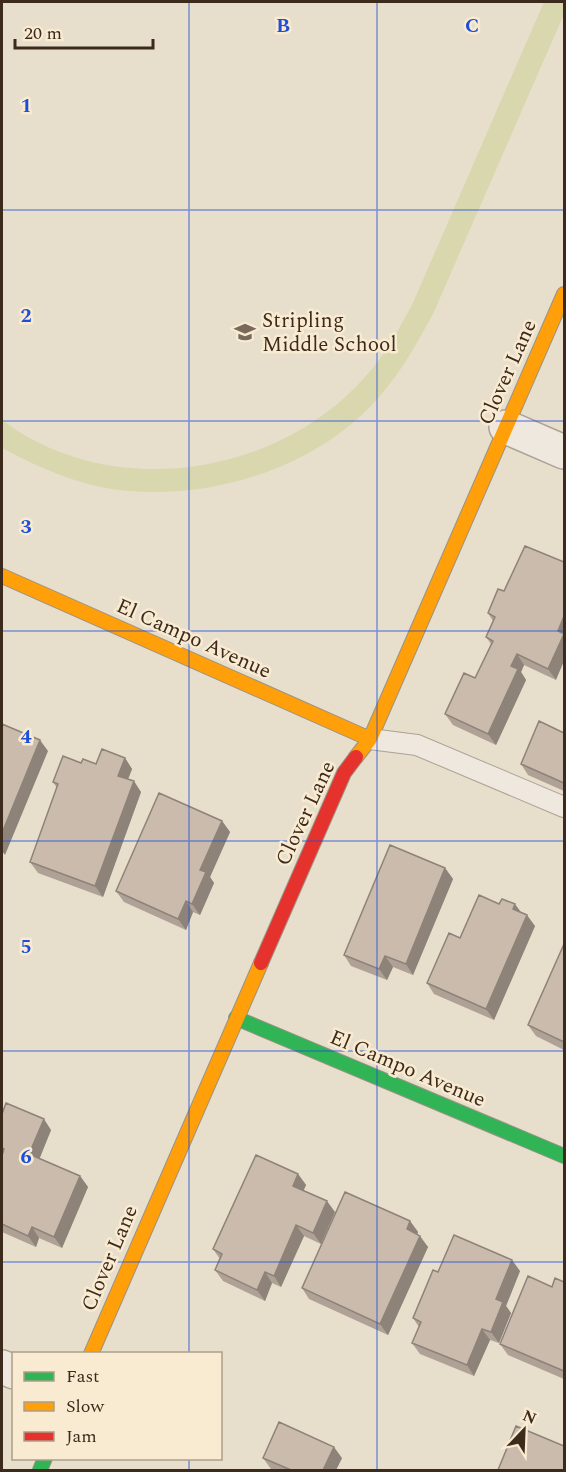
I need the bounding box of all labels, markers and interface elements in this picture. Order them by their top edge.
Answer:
text: B [276,11,290,41]
text: C [465,11,479,41]
scale bar [15,12,153,50]
text: 20 m [24,20,62,47]
text: 1 [20,91,32,121]
text: 2 [20,301,32,331]
place label: Stripling Middle School [262,305,397,361]
street label: Clover Lane [470,314,545,430]
school or university icon: Stripling Middle School [233,320,257,344]
text: 3 [20,512,32,542]
street label: El Campo Avenue [111,590,276,687]
text: 4 [20,722,32,752]
street label: Clover Lane [268,756,344,871]
text: 5 [20,932,32,962]
street label: El Campo Avenue [325,1022,491,1116]
text: 6 [20,1142,32,1172]
street label: Clover Lane [73,1200,147,1316]
legend [12,1352,222,1460]
text: Fast [66,1363,99,1390]
text: Slow [66,1393,105,1420]
north arrow [494,1400,554,1460]
text: N [519,1404,540,1431]
text: Jam [66,1423,97,1450]

